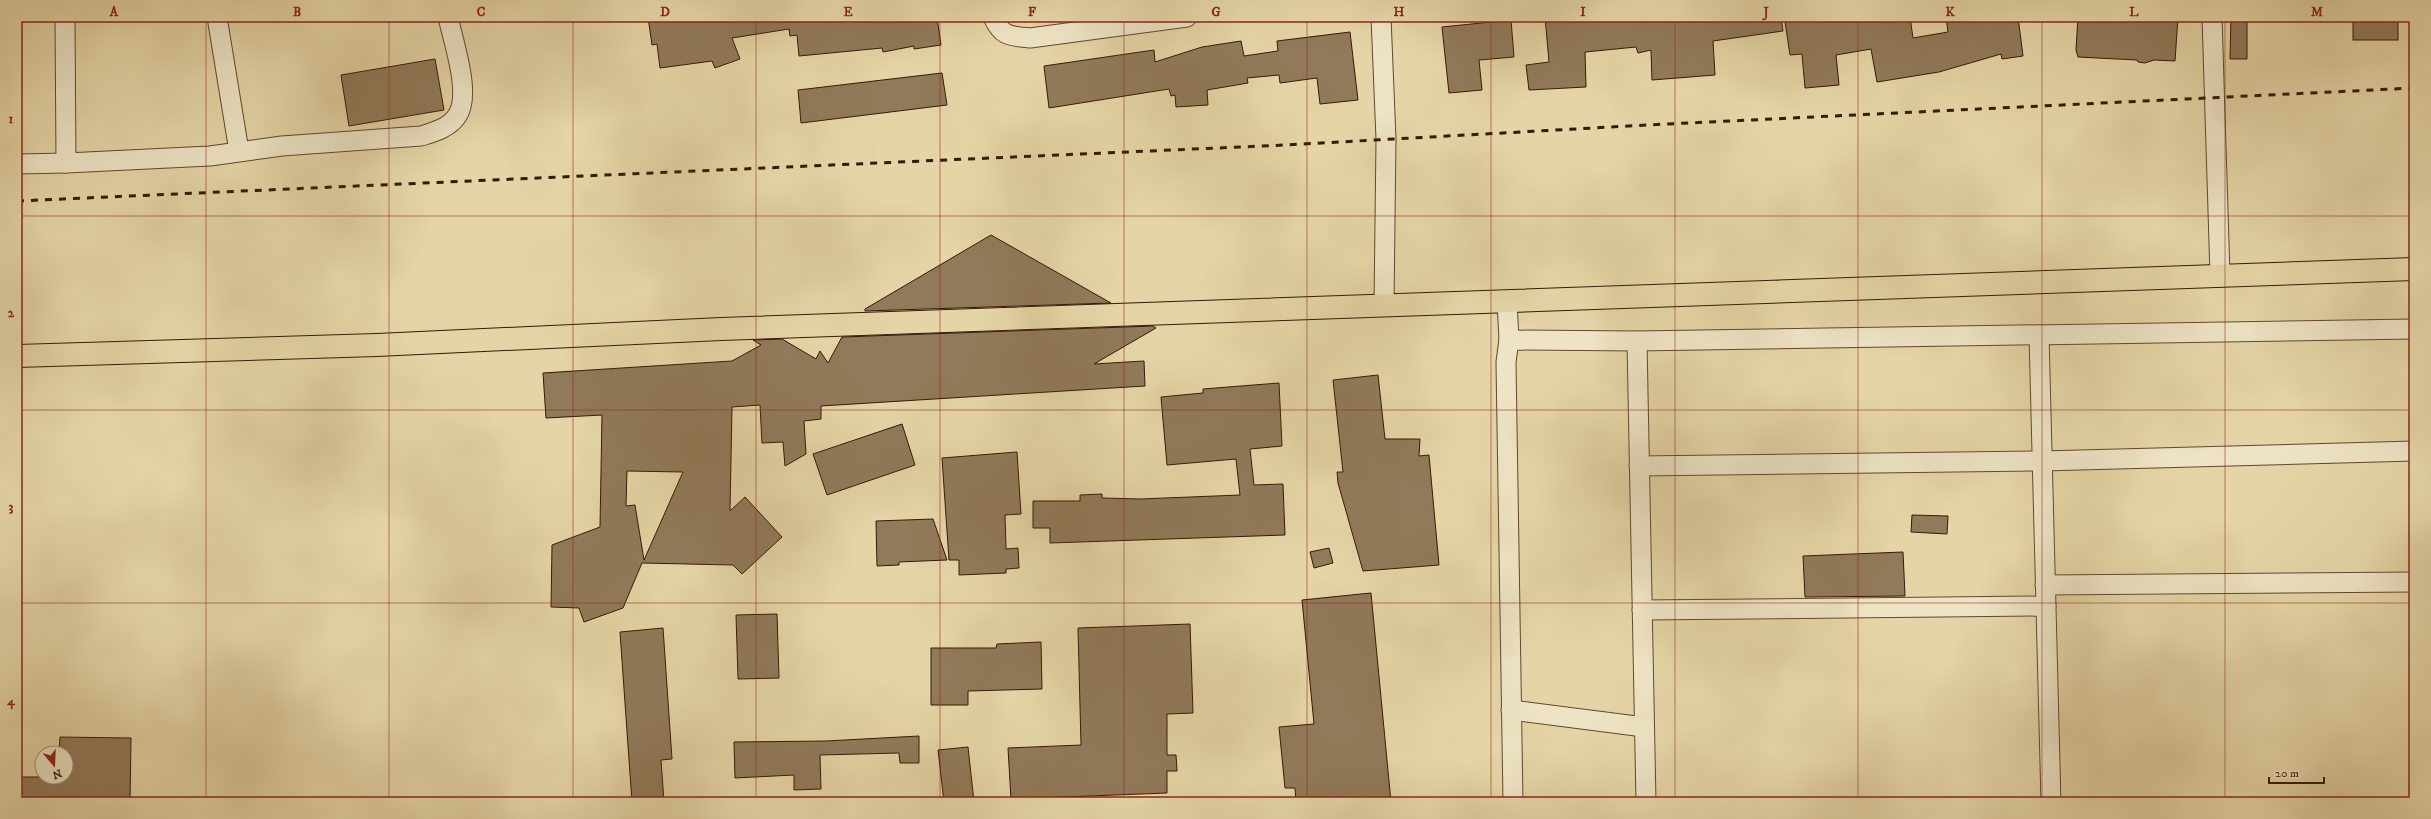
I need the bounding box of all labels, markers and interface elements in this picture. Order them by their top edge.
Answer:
text: A [109,4,119,20]
text: B [293,4,301,20]
text: C [477,4,486,20]
text: D [660,4,670,20]
text: E [843,4,853,20]
text: F [1028,4,1037,20]
text: G [1211,4,1221,20]
text: H [1394,4,1405,20]
text: I [1580,4,1586,20]
text: J [1761,4,1769,21]
text: K [1945,4,1955,20]
text: L [2129,4,2139,20]
text: M [2311,4,2323,20]
text: 1 [9,111,14,127]
text: 2 [8,305,15,321]
text: 3 [9,499,14,515]
text: 4 [6,693,15,710]
north arrow [34,745,74,785]
scale bar [2269,759,2324,785]
text: N [50,765,63,782]
text: 20 m [2275,766,2299,781]

